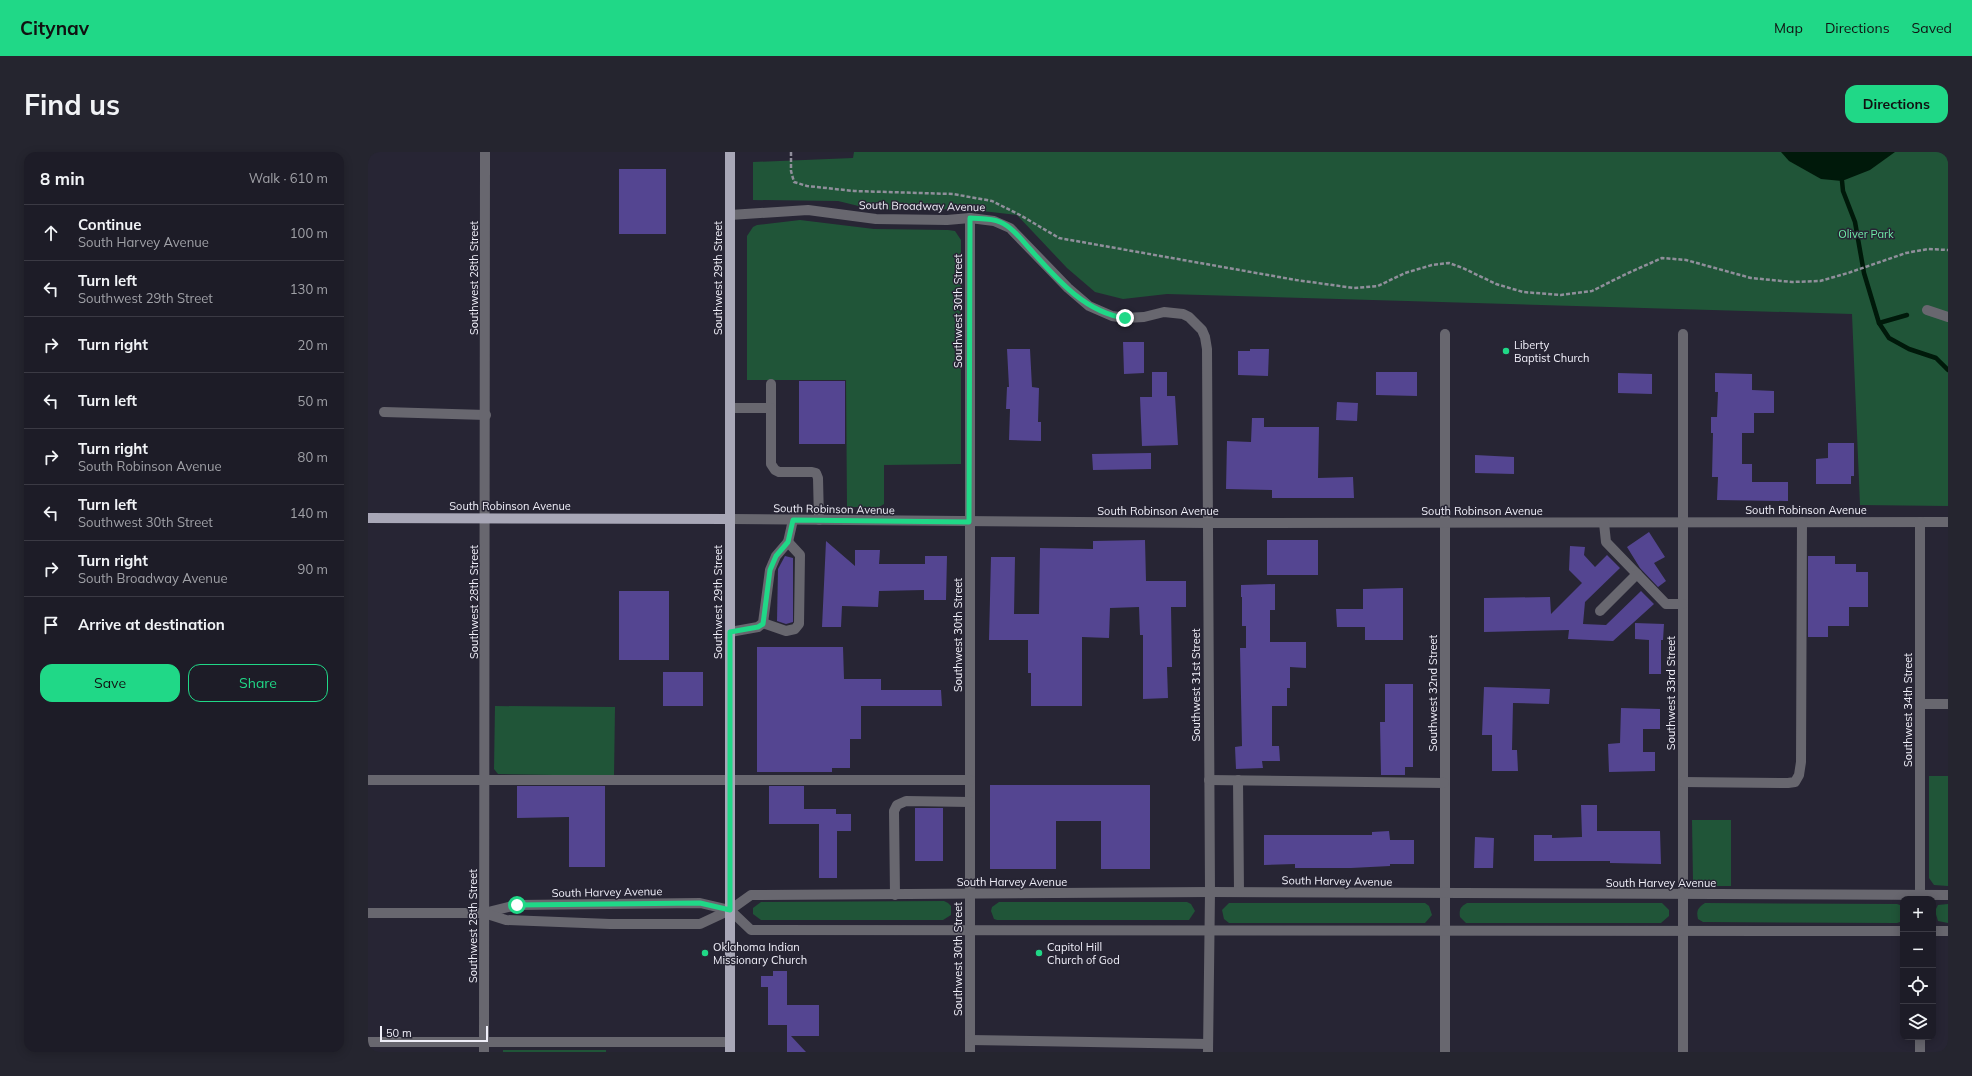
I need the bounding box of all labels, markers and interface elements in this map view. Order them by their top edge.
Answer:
text: Citynav [20,16,89,40]
text: Map [1774,19,1803,37]
text: Directions [1825,19,1890,37]
text: Saved [1912,19,1952,37]
button: Directions [1845,85,1948,123]
text: Find us [24,87,120,122]
text: 8 min [40,168,85,189]
text: Walk · 610 m [249,170,328,186]
street label: South Broadway Avenue [859,198,985,214]
text: Continue [78,215,141,234]
street label: Southwest 28th Street [467,221,481,335]
street label: Southwest 29th Street [711,221,725,335]
icon: ahead [40,222,62,244]
text: 100 m [290,225,328,241]
park label: Oliver Park [1838,227,1894,241]
text: South Harvey Avenue [78,234,209,250]
street label: Southwest 30th Street [951,254,965,368]
text: Turn left [78,271,137,290]
icon: left [40,278,62,300]
text: 130 m [290,281,328,297]
text: Southwest 29th Street [78,290,213,306]
route end [1116,309,1134,327]
icon: right [40,334,62,356]
text: Turn right [78,335,148,354]
text: 20 m [298,337,328,353]
place label: Liberty Baptist Church [1514,338,1589,365]
marker: Liberty Baptist Church [1501,346,1511,356]
icon: left [40,390,62,412]
text: Turn left [78,391,137,410]
text: 50 m [298,393,328,409]
text: Turn right [78,439,148,458]
icon: right [40,446,62,468]
text: 80 m [298,449,328,465]
text: South Robinson Avenue [78,458,222,474]
text: Turn left [78,495,137,514]
street label: South Robinson Avenue [449,499,571,513]
street label: South Robinson Avenue [773,501,895,517]
icon: left [40,502,62,524]
street label: South Robinson Avenue [1745,503,1867,517]
street label: South Robinson Avenue [1097,504,1219,518]
street label: South Robinson Avenue [1421,504,1543,518]
text: 140 m [290,505,328,521]
text: Southwest 30th Street [78,514,213,530]
street label: Southwest 28th Street [467,545,481,659]
street label: Southwest 29th Street [711,545,725,659]
text: Turn right [78,551,148,570]
icon: right [40,558,62,580]
text: 90 m [298,561,328,577]
text: South Broadway Avenue [78,570,228,586]
street label: Southwest 30th Street [951,578,965,692]
icon: arrive [40,614,62,636]
text: Arrive at destination [78,615,225,634]
street label: Southwest 31st Street [1189,628,1203,742]
street label: Southwest 32nd Street [1426,634,1440,751]
street label: Southwest 33rd Street [1664,636,1678,750]
street label: Southwest 34th Street [1901,653,1915,767]
button: Save [40,664,180,702]
button: Share [188,664,328,702]
street label: Southwest 28th Street [466,869,480,983]
street label: South Harvey Avenue [1282,873,1392,889]
street label: South Harvey Avenue [957,875,1067,889]
street label: South Harvey Avenue [1606,876,1716,890]
street label: South Harvey Avenue [552,884,662,900]
route start [508,896,526,914]
map controls [1900,896,1936,1040]
button: + [1900,896,1936,932]
street label: Southwest 30th Street [951,902,965,1016]
button: − [1900,932,1936,968]
place label: Oklahoma Indian Missionary Church [713,940,807,967]
place label: Capitol Hill Church of God [1047,940,1120,967]
marker: Oklahoma Indian Missionary Church [700,948,710,958]
marker: Capitol Hill Church of God [1034,948,1044,958]
button: locate [1900,968,1936,1004]
button: layers [1900,1004,1936,1040]
scale bar [380,1024,488,1043]
text: 50 m [386,1026,412,1040]

